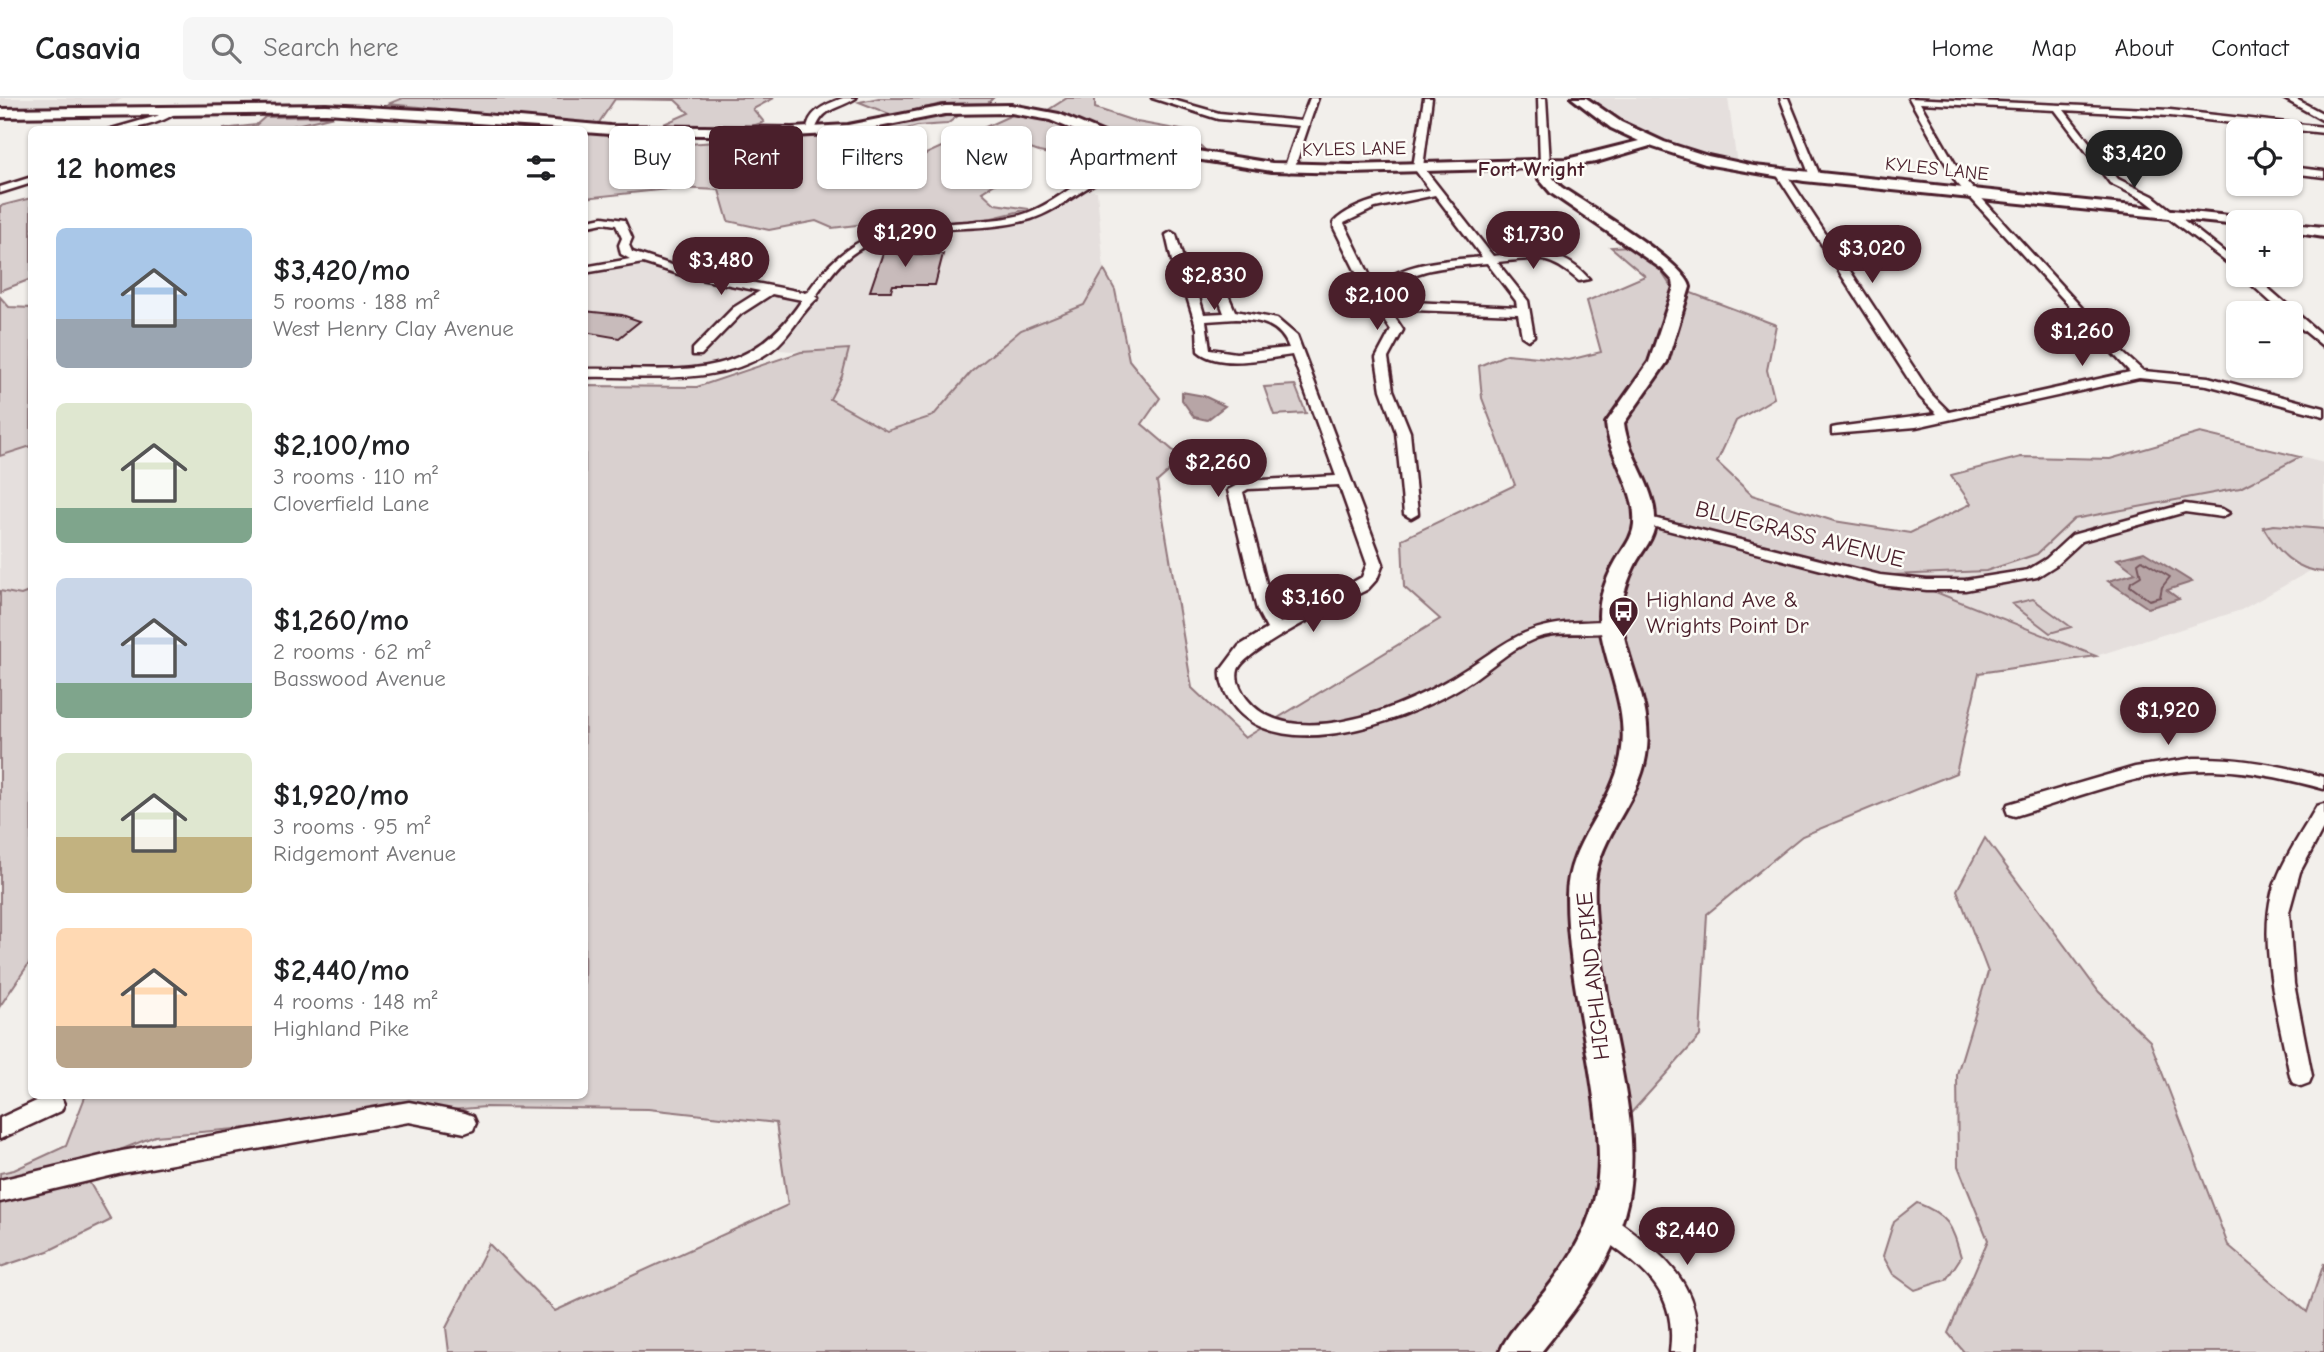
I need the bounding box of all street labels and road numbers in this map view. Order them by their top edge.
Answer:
street label: KYLES LANE [1302,137,1406,161]
street label: KYLES LANE [1884,153,1990,185]
street label: BLUEGRASS AVENUE [1693,495,1908,573]
street label: HIGHLAND PIKE [1571,890,1615,1061]

